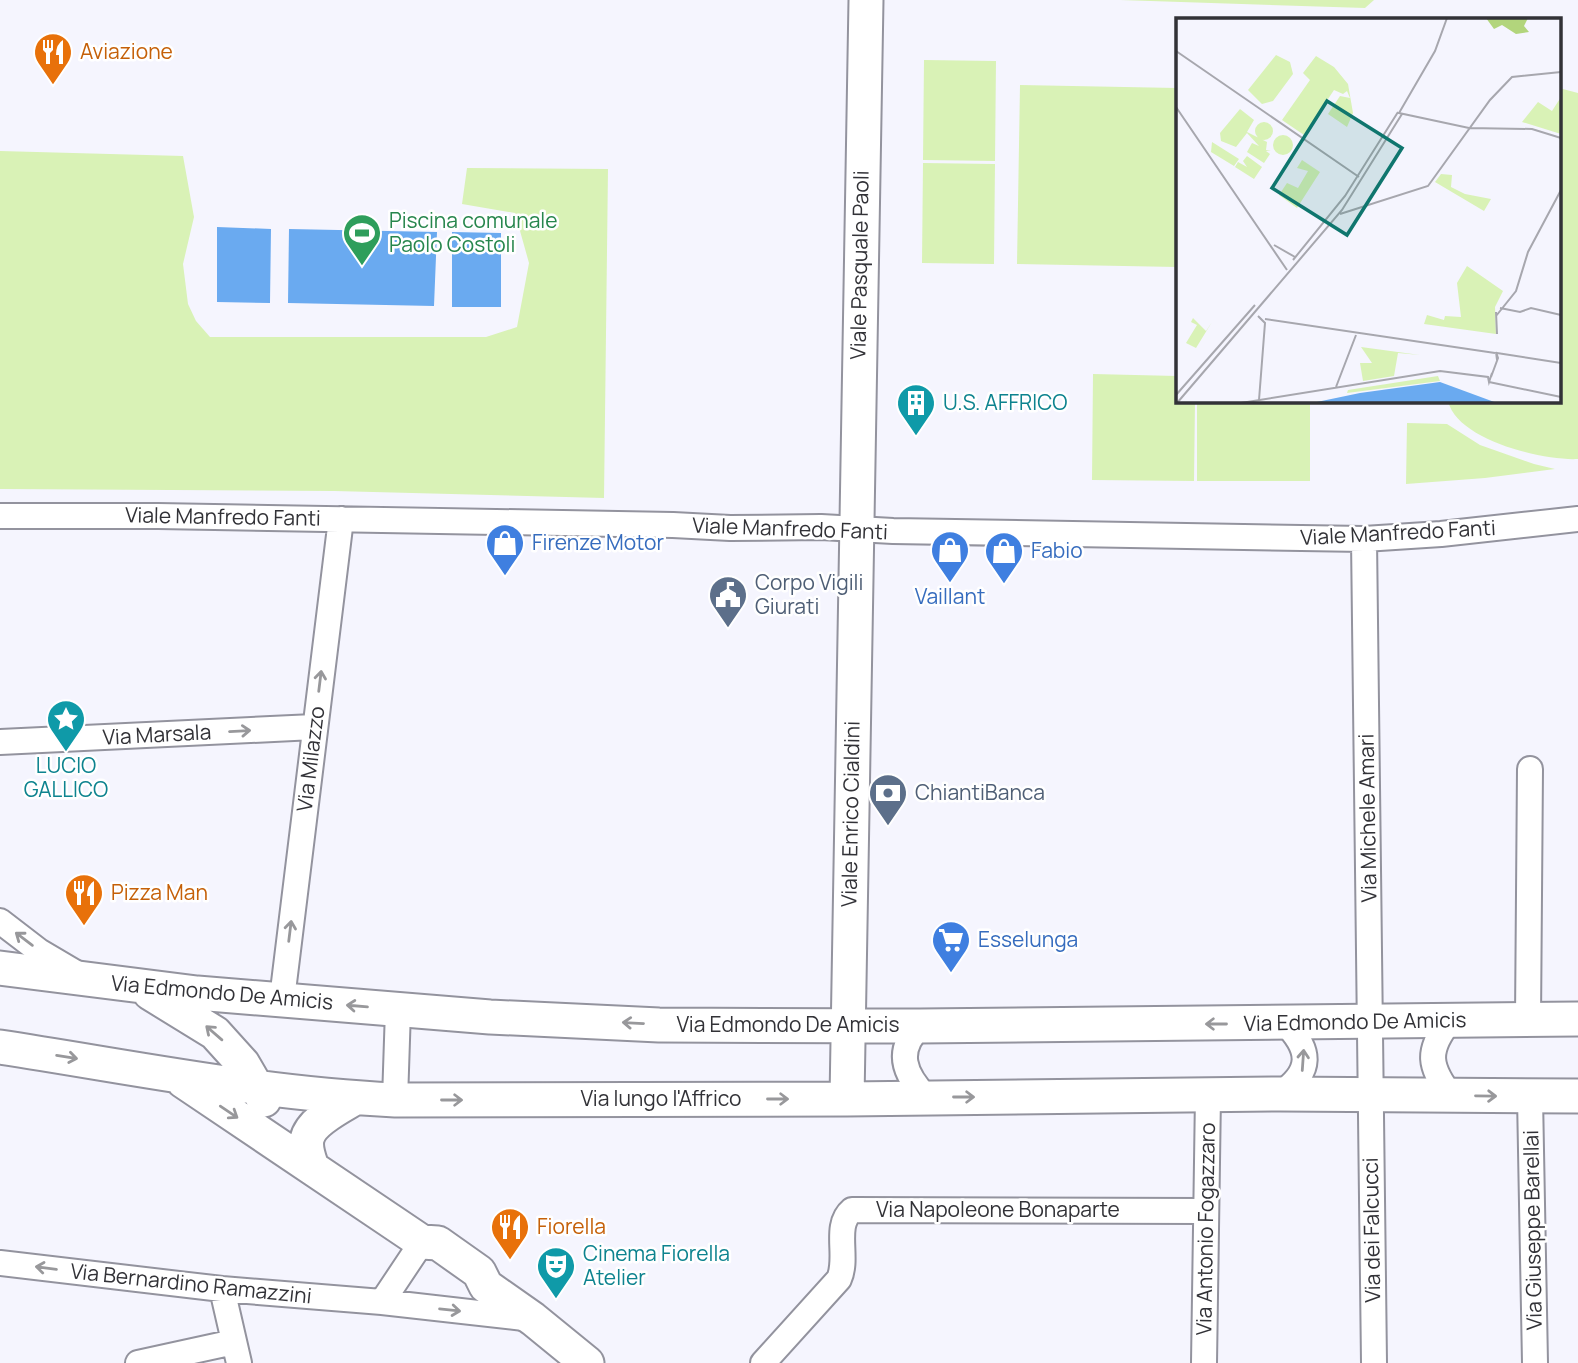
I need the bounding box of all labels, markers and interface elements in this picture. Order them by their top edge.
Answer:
inset map [1176,18,1560,402]
restaurant icon: Aviazione [32,31,74,86]
place label: Aviazione [80,37,173,65]
street label: Viale Pasquale Paoli [843,170,875,360]
place label: Piscina comunale Paolo Costoli [389,206,558,258]
sports icon: Piscina comunale Paolo Costoli [341,212,383,267]
building icon: U.S. AFFRICO [895,382,937,437]
place label: U.S. AFFRICO [943,388,1067,416]
street label: Viale Manfredo Fanti [125,500,321,532]
street label: Viale Manfredo Fanti [692,511,888,545]
street label: Viale Manfredo Fanti [1299,513,1496,551]
shop icon: Firenze Motor [484,522,526,577]
place label: Firenze Motor [532,528,665,556]
shop icon: Vaillant [929,529,971,584]
shop icon: Fabio [983,530,1025,585]
place label: Fabio [1031,536,1083,564]
place label: Corpo Vigili Giurati [755,568,863,620]
public building icon: Corpo Vigili Giurati [707,574,749,629]
place label: Vaillant [915,582,985,610]
one-way arrow [314,670,327,693]
place icon: LUCIO GALLICO [45,698,87,753]
street label: Via Milazzo [290,705,330,813]
street label: Via Marsala [102,717,212,751]
street label: Viale Enrico Cialdini [834,721,866,907]
one-way arrow [228,724,251,737]
street label: Via Michele Amari [1352,733,1382,903]
place label: LUCIO GALLICO [24,751,108,803]
bank icon: ChiantiBanca [867,772,909,827]
place label: ChiantiBanca [915,778,1045,806]
restaurant icon: Pizza Man [63,872,105,927]
place label: Pizza Man [111,878,208,906]
supermarket icon: Esselunga [930,919,972,974]
one-way arrow [284,921,297,943]
place label: Esselunga [978,925,1078,953]
one-way arrow [15,932,34,946]
street label: Via Edmondo De Amicis [110,968,334,1016]
one-way arrow [346,999,369,1012]
street label: Via Edmondo De Amicis [1243,1005,1467,1037]
street label: Via Edmondo De Amicis [677,1010,899,1038]
one-way arrow [622,1017,645,1030]
one-way arrow [1205,1017,1228,1031]
one-way arrow [206,1025,224,1041]
one-way arrow [1296,1049,1309,1072]
one-way arrow [56,1051,78,1064]
street label: Via lungo l'Affrico [580,1084,742,1112]
one-way arrow [952,1090,975,1104]
one-way arrow [1474,1090,1497,1103]
one-way arrow [766,1092,789,1106]
one-way arrow [440,1093,463,1107]
one-way arrow [219,1105,238,1119]
street label: Via Antonio Fogazzaro [1189,1122,1221,1336]
street label: Via Giuseppe Barellai [1516,1130,1548,1330]
street label: Via dei Falcucci [1356,1157,1386,1303]
street label: Via Napoleone Bonaparte [876,1195,1120,1223]
restaurant icon: Fiorella [489,1206,531,1261]
place label: Fiorella [537,1212,606,1240]
place label: Cinema Fiorella Atelier [583,1239,730,1291]
theatre icon: Cinema Fiorella Atelier [535,1245,577,1300]
street label: Via Bernardino Ramazzini [69,1256,313,1310]
one-way arrow [35,1262,58,1275]
one-way arrow [438,1304,460,1317]

